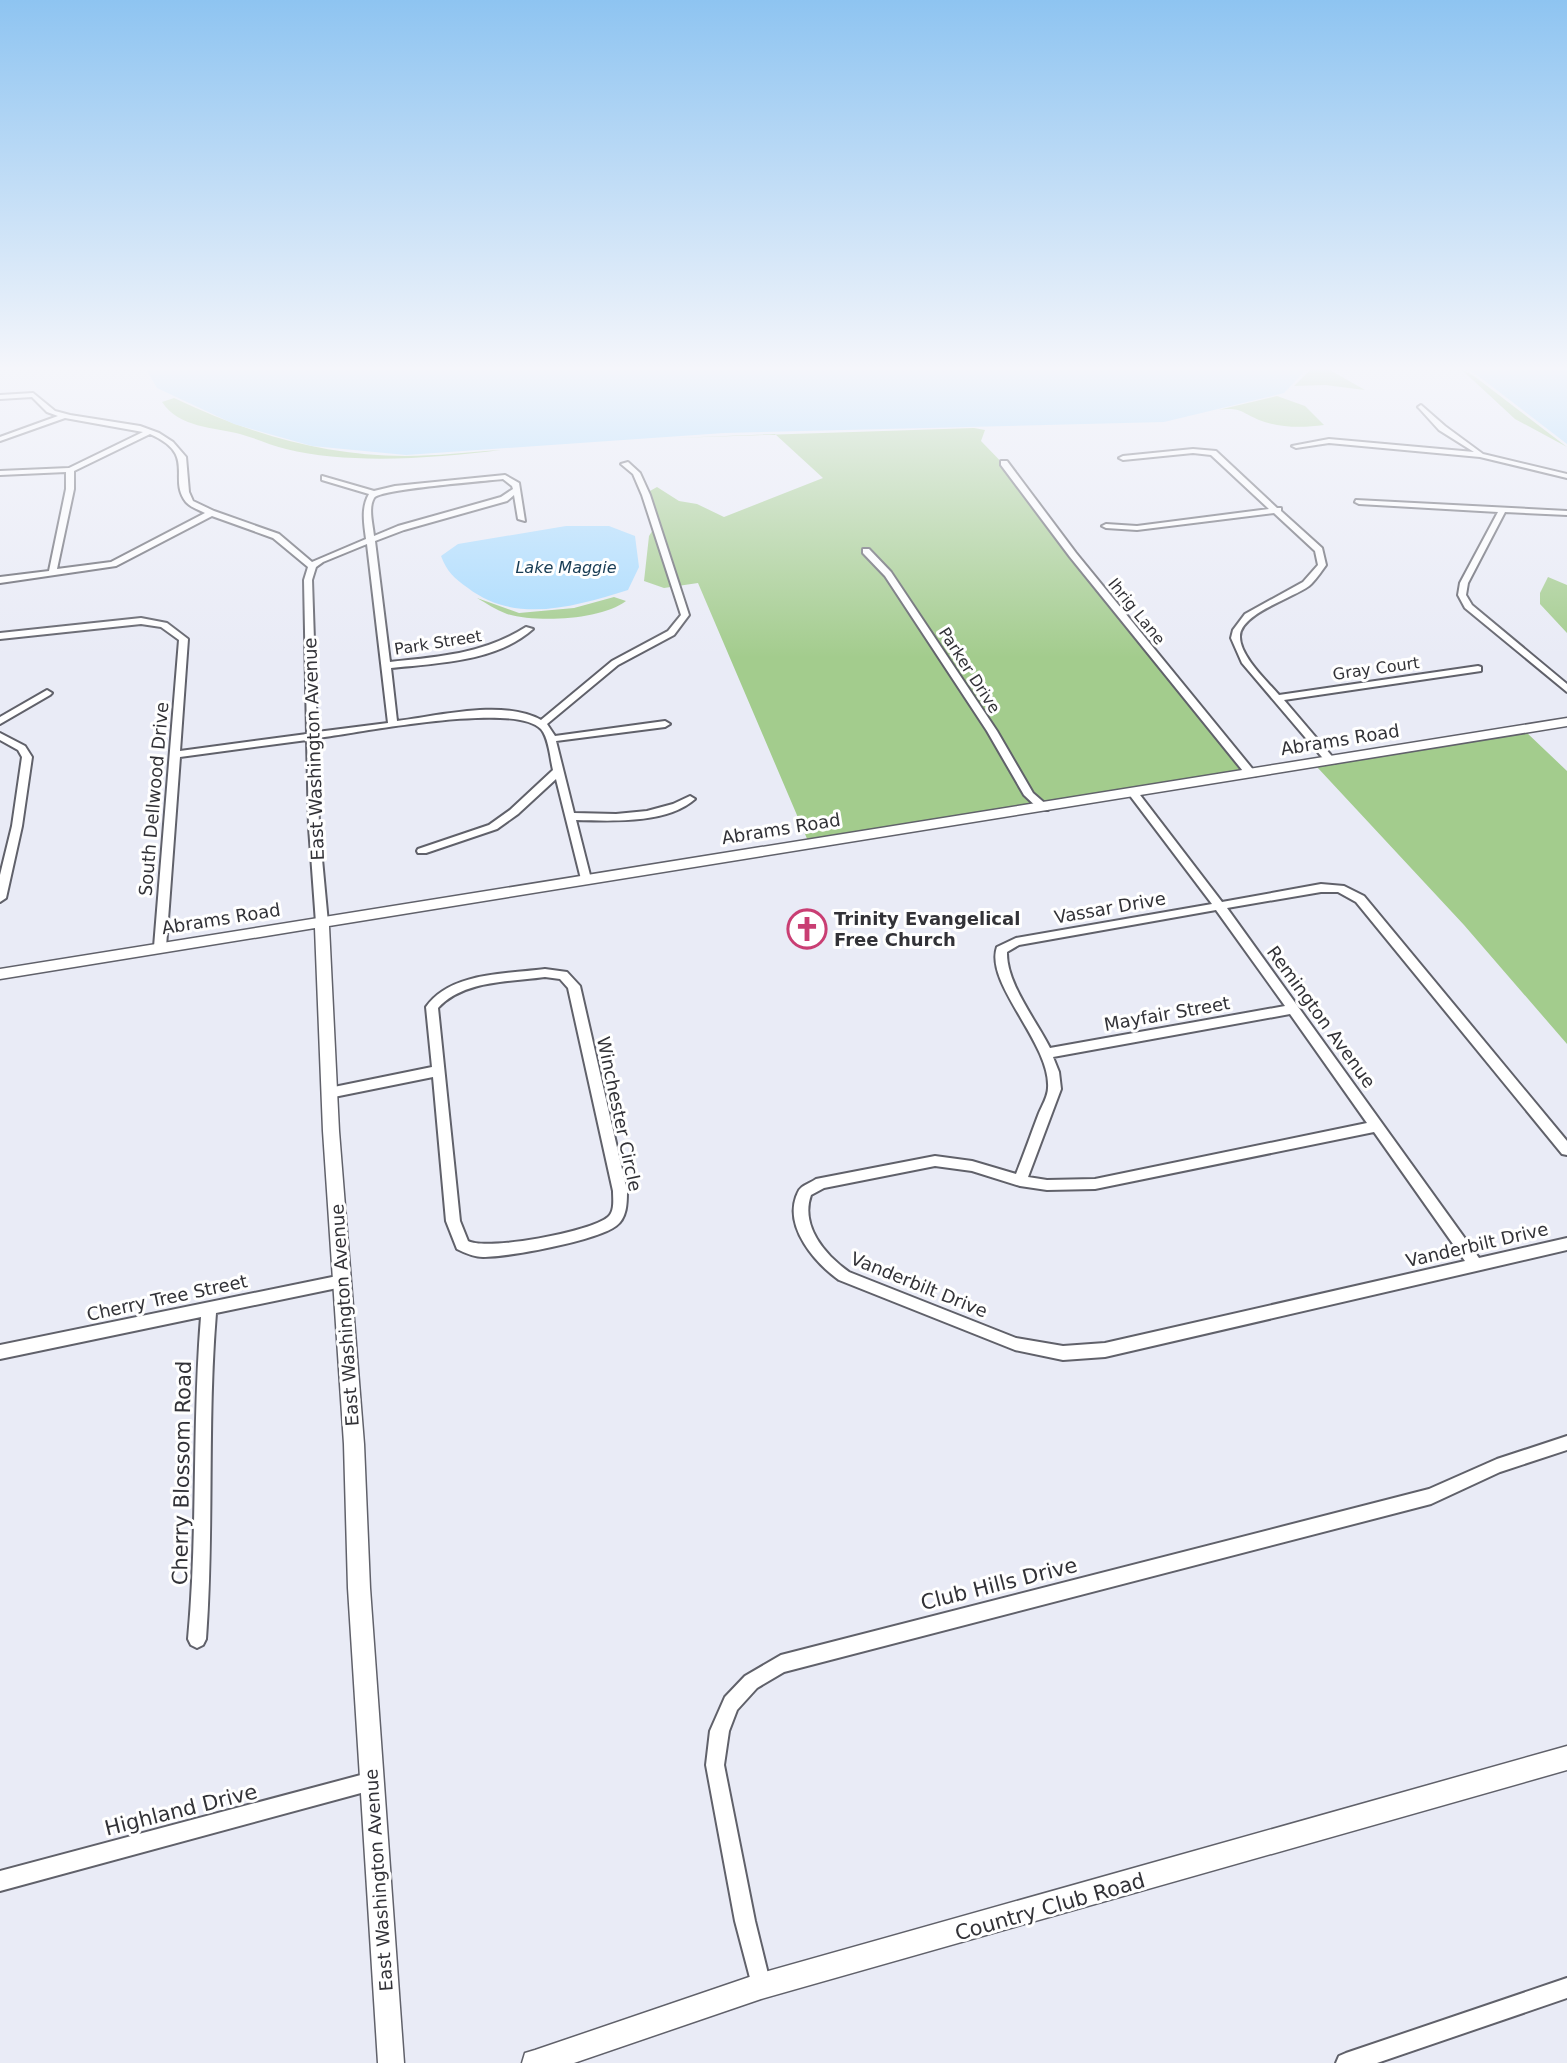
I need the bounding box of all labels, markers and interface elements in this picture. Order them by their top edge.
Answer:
water label: Lake Maggie [515,558,617,577]
street label: Ihrig Lane [1104,574,1169,648]
street label: Parker Drive [935,624,1004,717]
street label: Park Street [393,626,483,659]
street label: East Washington Avenue [299,637,328,861]
street label: Gray Court [1332,653,1421,684]
street label: South Dellwood Drive [135,701,172,897]
street label: Abrams Road [1279,720,1401,759]
street label: Abrams Road [720,809,842,848]
street label: Vassar Drive [1053,887,1167,928]
street label: Abrams Road [160,899,282,938]
church icon: Trinity Evangelical Free Church [786,908,828,950]
place label: Trinity Evangelical Free Church [834,908,1020,950]
street label: Remington Avenue [1263,942,1380,1092]
street label: Mayfair Street [1102,992,1231,1035]
street label: Winchester Circle [593,1035,646,1193]
street label: East Washington Avenue [326,1203,363,1427]
street label: Vanderbilt Drive [1404,1218,1550,1271]
street label: Vanderbilt Drive [848,1248,991,1322]
street label: Cherry Tree Street [85,1270,249,1325]
street label: Cherry Blossom Road [168,1361,196,1585]
street label: Club Hills Drive [918,1553,1080,1615]
street label: East Washington Avenue [360,1768,397,1992]
street label: Highland Drive [102,1779,260,1841]
street label: Country Club Road [952,1868,1148,1946]

